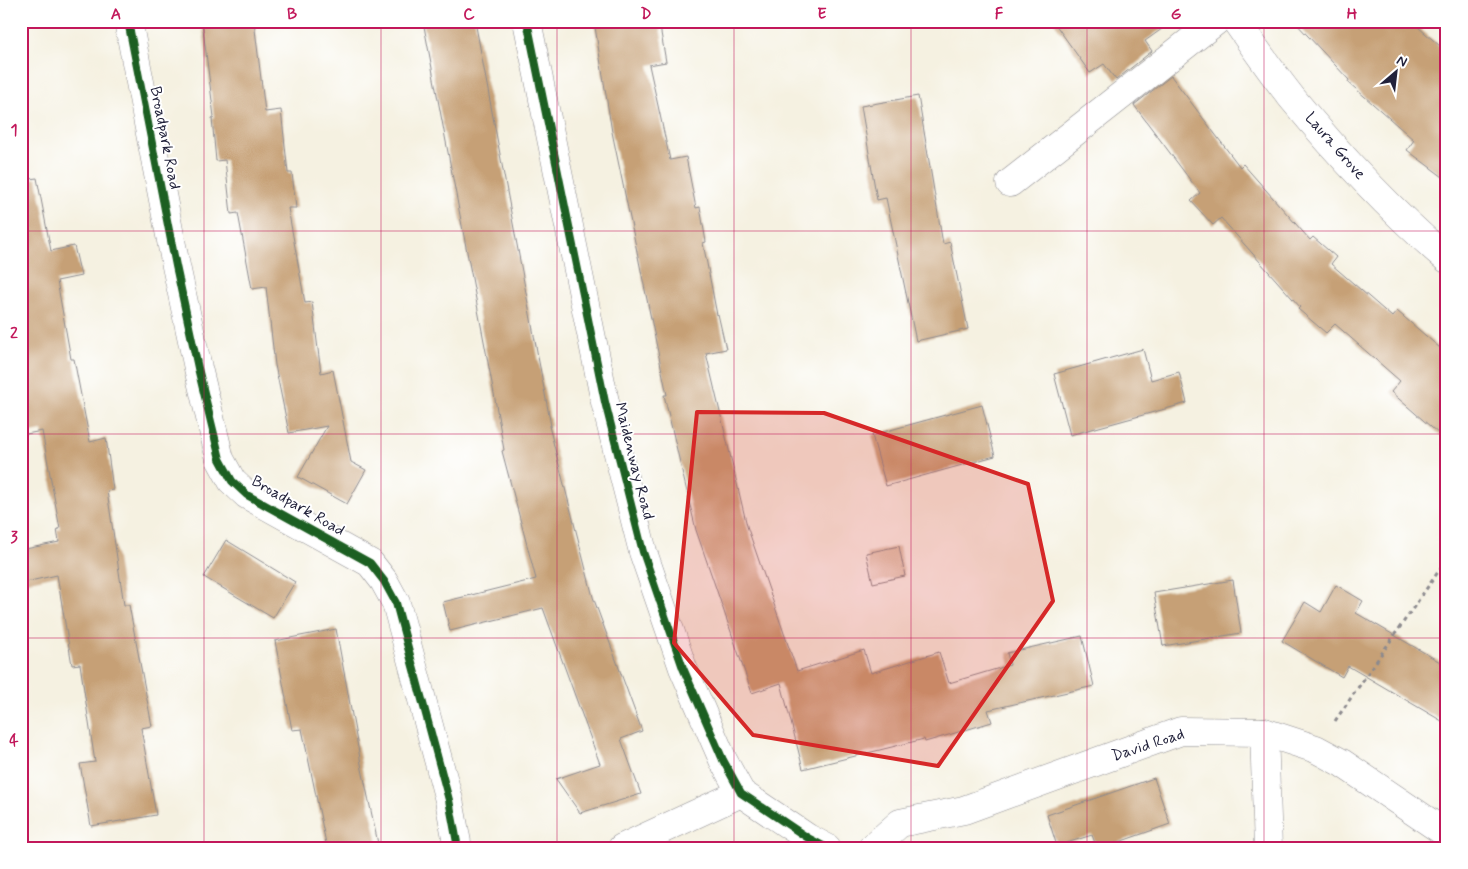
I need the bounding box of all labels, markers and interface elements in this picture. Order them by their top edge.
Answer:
text: A [111,4,121,25]
text: B [287,4,297,25]
text: C [463,4,475,25]
text: D [640,4,652,25]
text: E [817,4,827,25]
text: F [995,4,1004,25]
text: G [1171,4,1182,25]
text: H [1347,4,1358,25]
north arrow [1370,48,1420,98]
text: N [1393,51,1410,72]
street label: Broadpark Road [145,85,185,191]
street label: Laura Grove [1300,108,1370,184]
text: 1 [10,120,18,141]
text: 2 [10,323,18,344]
street label: Maidenway Road [609,400,659,522]
street label: Broadpark Road [248,471,348,541]
text: 3 [10,527,18,548]
street label: David Road [1109,723,1187,767]
text: 4 [9,730,19,751]

